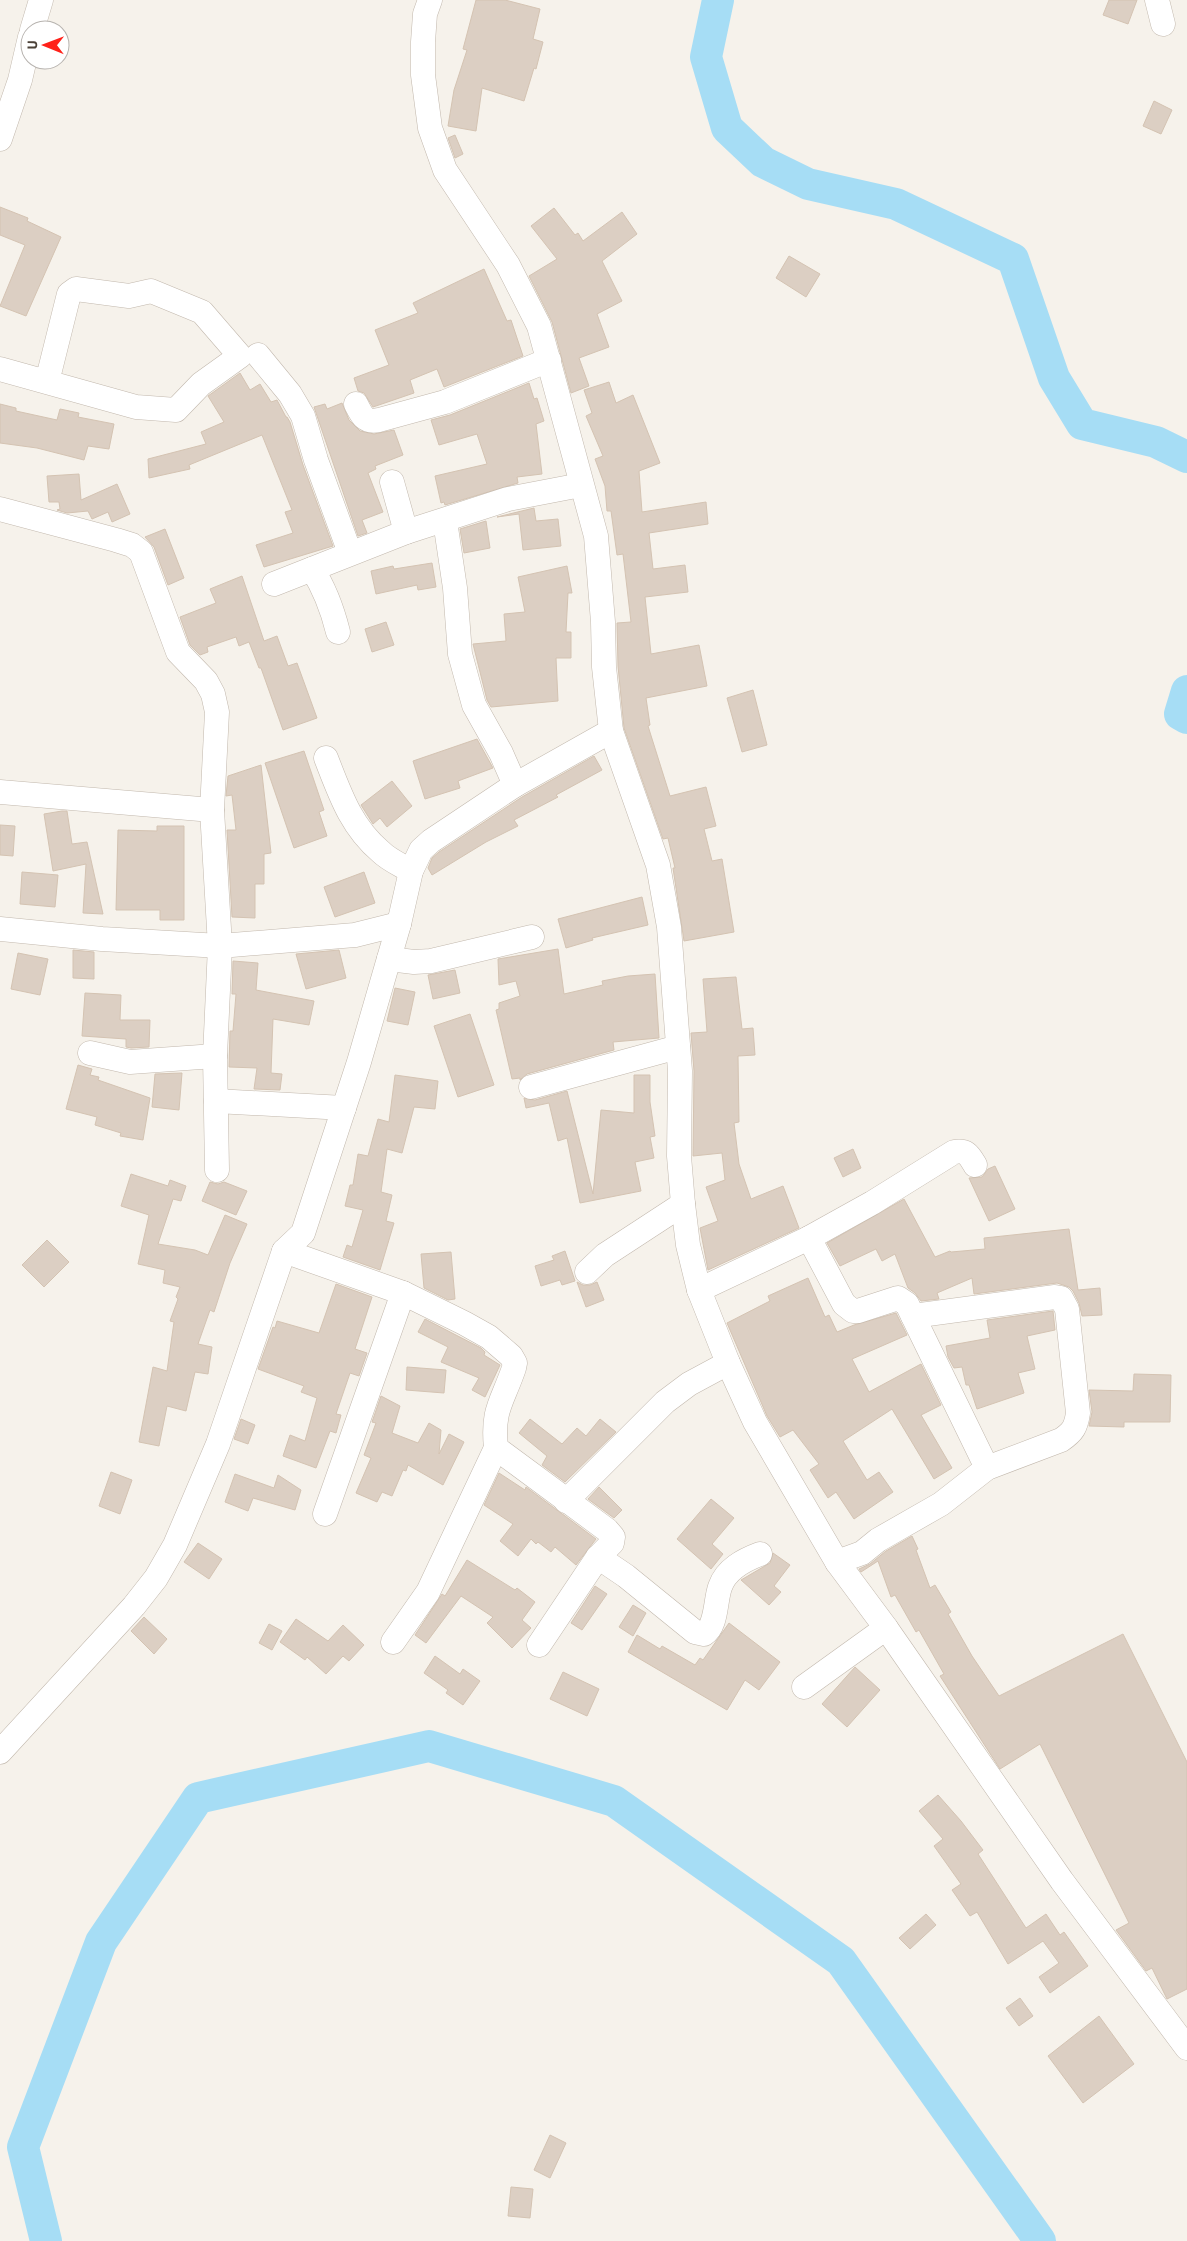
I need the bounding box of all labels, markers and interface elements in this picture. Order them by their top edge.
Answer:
north arrow [20,20,70,70]
text: U [21,40,42,50]

